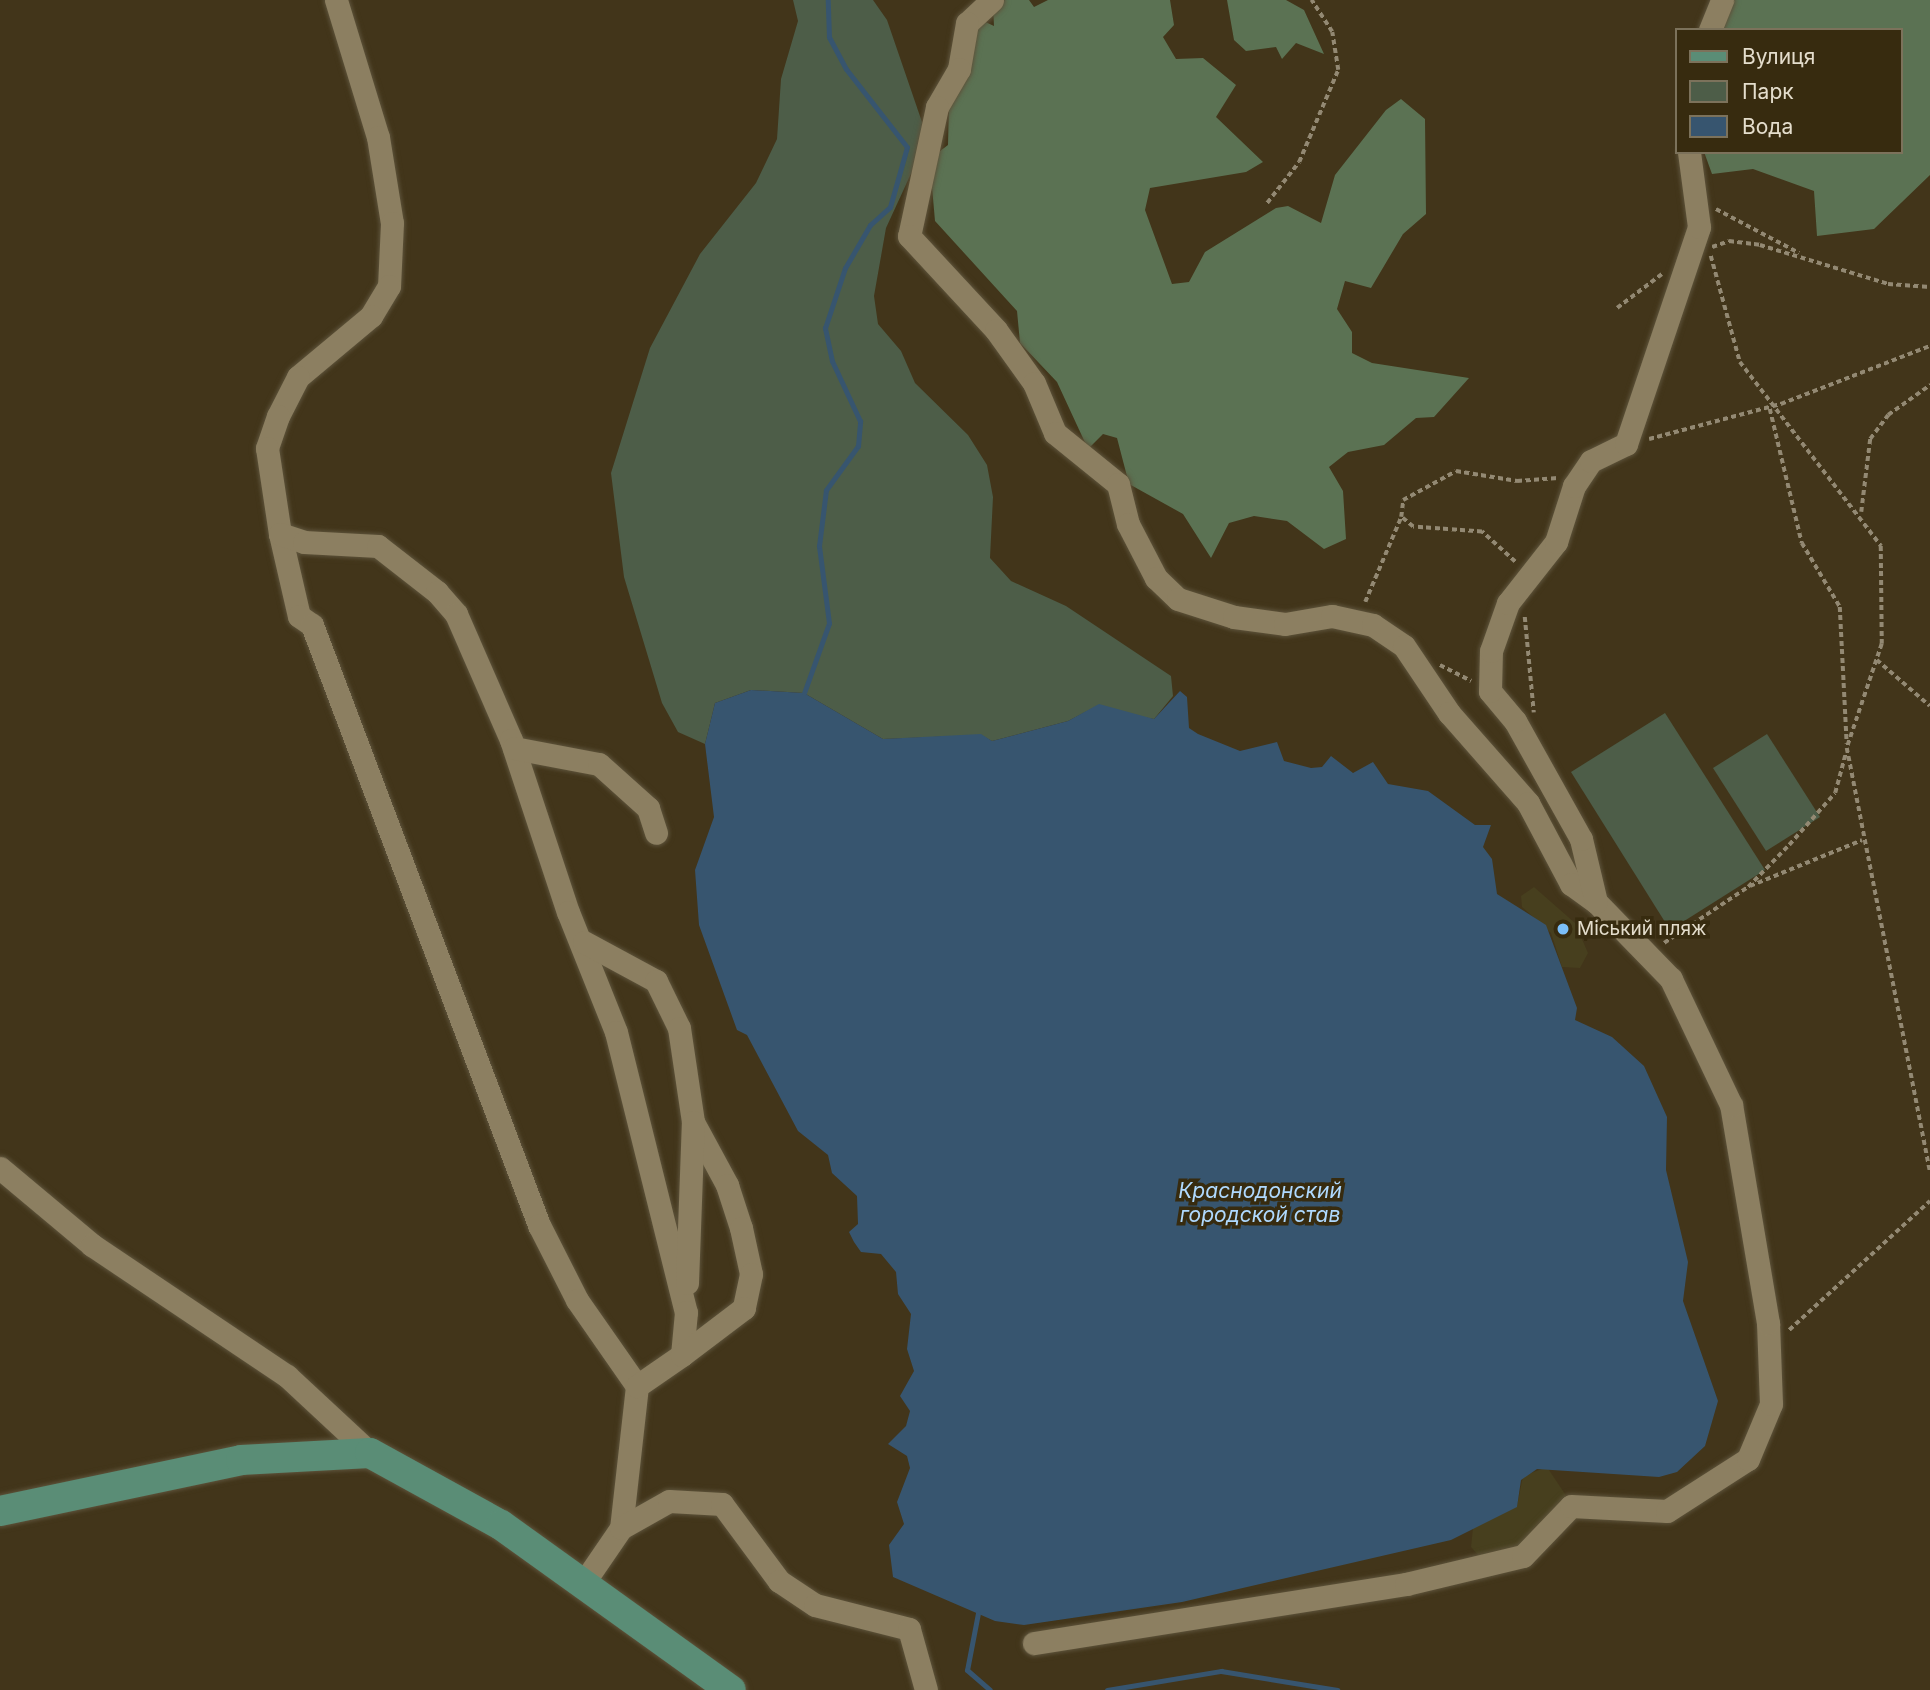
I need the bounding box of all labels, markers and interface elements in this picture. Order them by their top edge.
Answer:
legend [1674,28,1902,154]
text: Вулиця [1742,44,1815,69]
text: Парк [1742,79,1794,104]
text: Вода [1742,114,1793,139]
place label: Міський пляж [1577,918,1706,940]
marker: Міський пляж [1555,921,1571,937]
water label: Краснодонский городской став [1178,1178,1342,1228]

